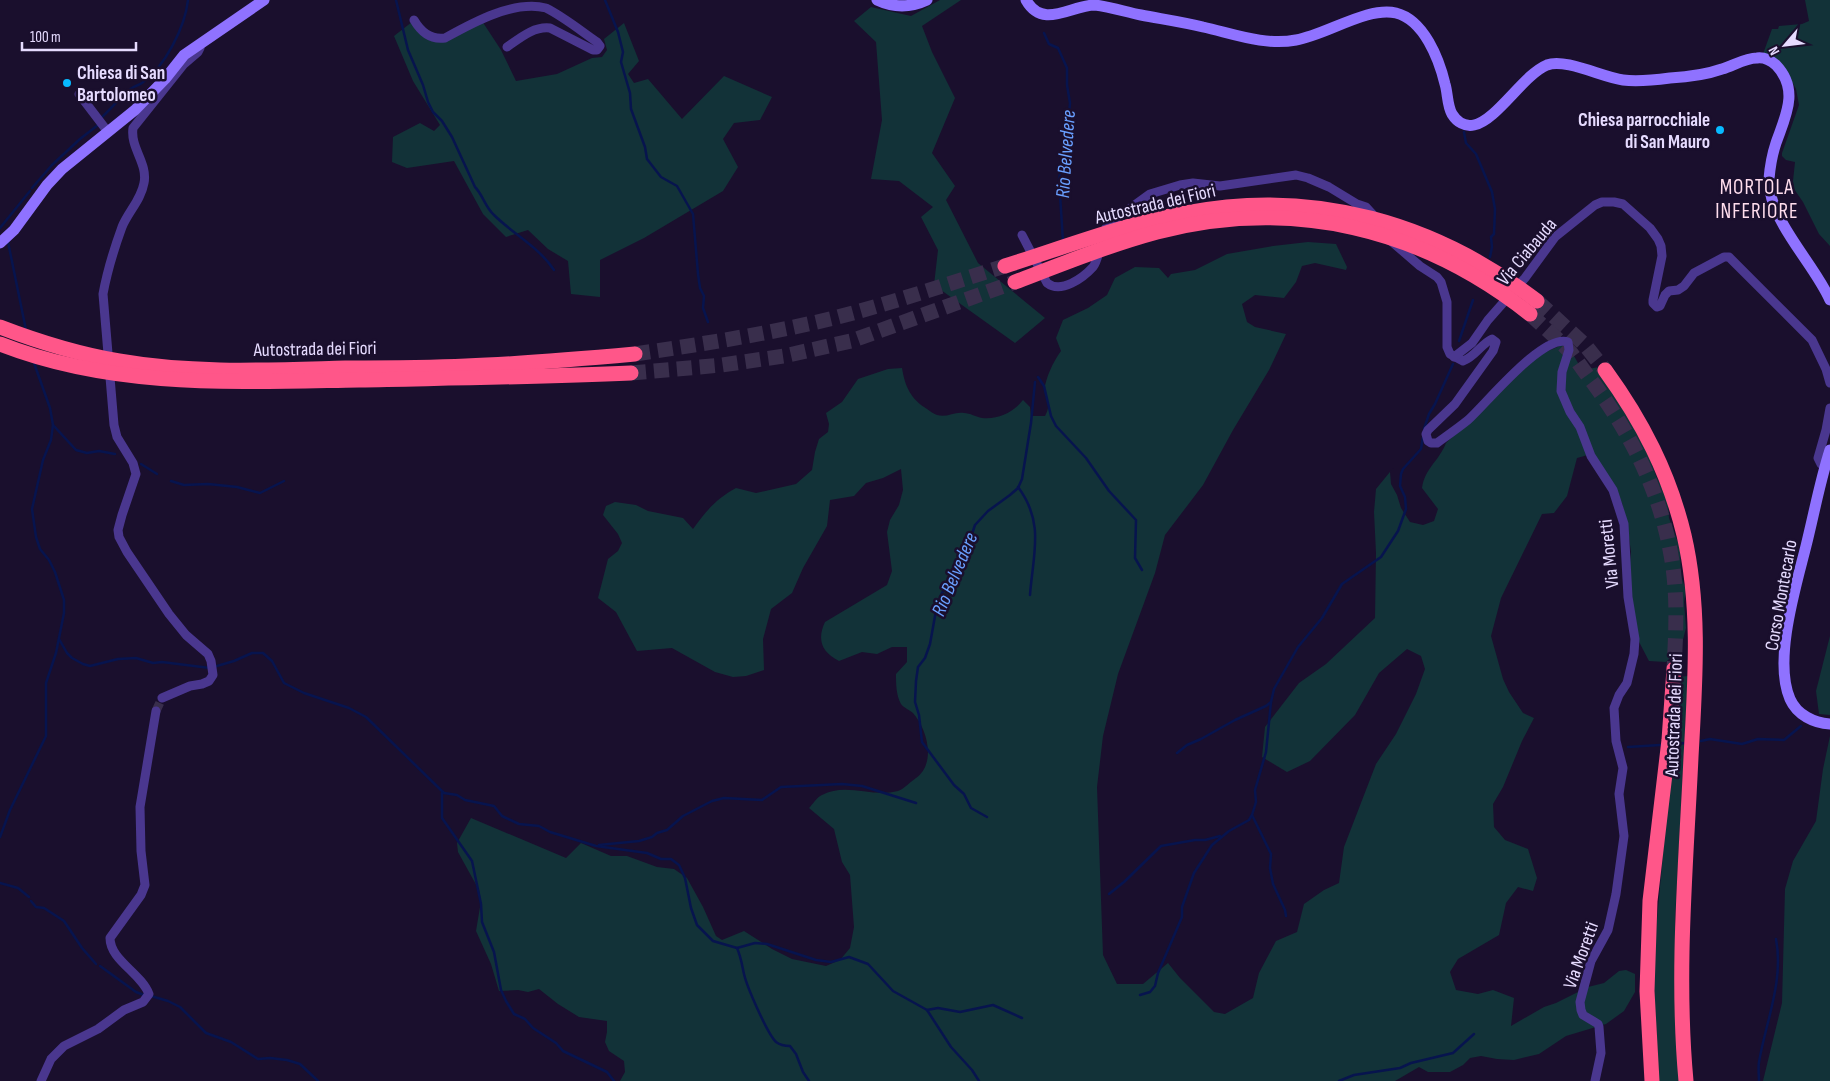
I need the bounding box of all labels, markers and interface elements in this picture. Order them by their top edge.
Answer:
scale bar [22,20,136,52]
north arrow [1760,20,1810,70]
text: 100 m [30,28,61,47]
text: N [1765,44,1783,58]
place label: Chiesa di San Bartolomeo [77,62,165,107]
marker: Chiesa di San Bartolomeo [61,77,73,89]
water label: Rio Belvedere [1051,109,1081,199]
place label: Chiesa parrocchiale di San Mauro [1578,109,1710,154]
marker: Chiesa parrocchiale di San Mauro [1714,124,1726,136]
district label: MORTOLA INFERIORE [1715,175,1799,224]
street label: Autostrada dei Fiori [1092,179,1218,230]
street label: Via Ciabauda [1492,214,1562,290]
street label: Autostrada dei Fiori [252,337,377,362]
street label: Via Moretti [1594,518,1625,590]
water label: Rio Belvedere [927,529,983,620]
street label: Corso Montecarlo [1760,538,1803,652]
street label: Autostrada dei Fiori [1661,653,1688,778]
street label: Via Moretti [1559,919,1604,992]

